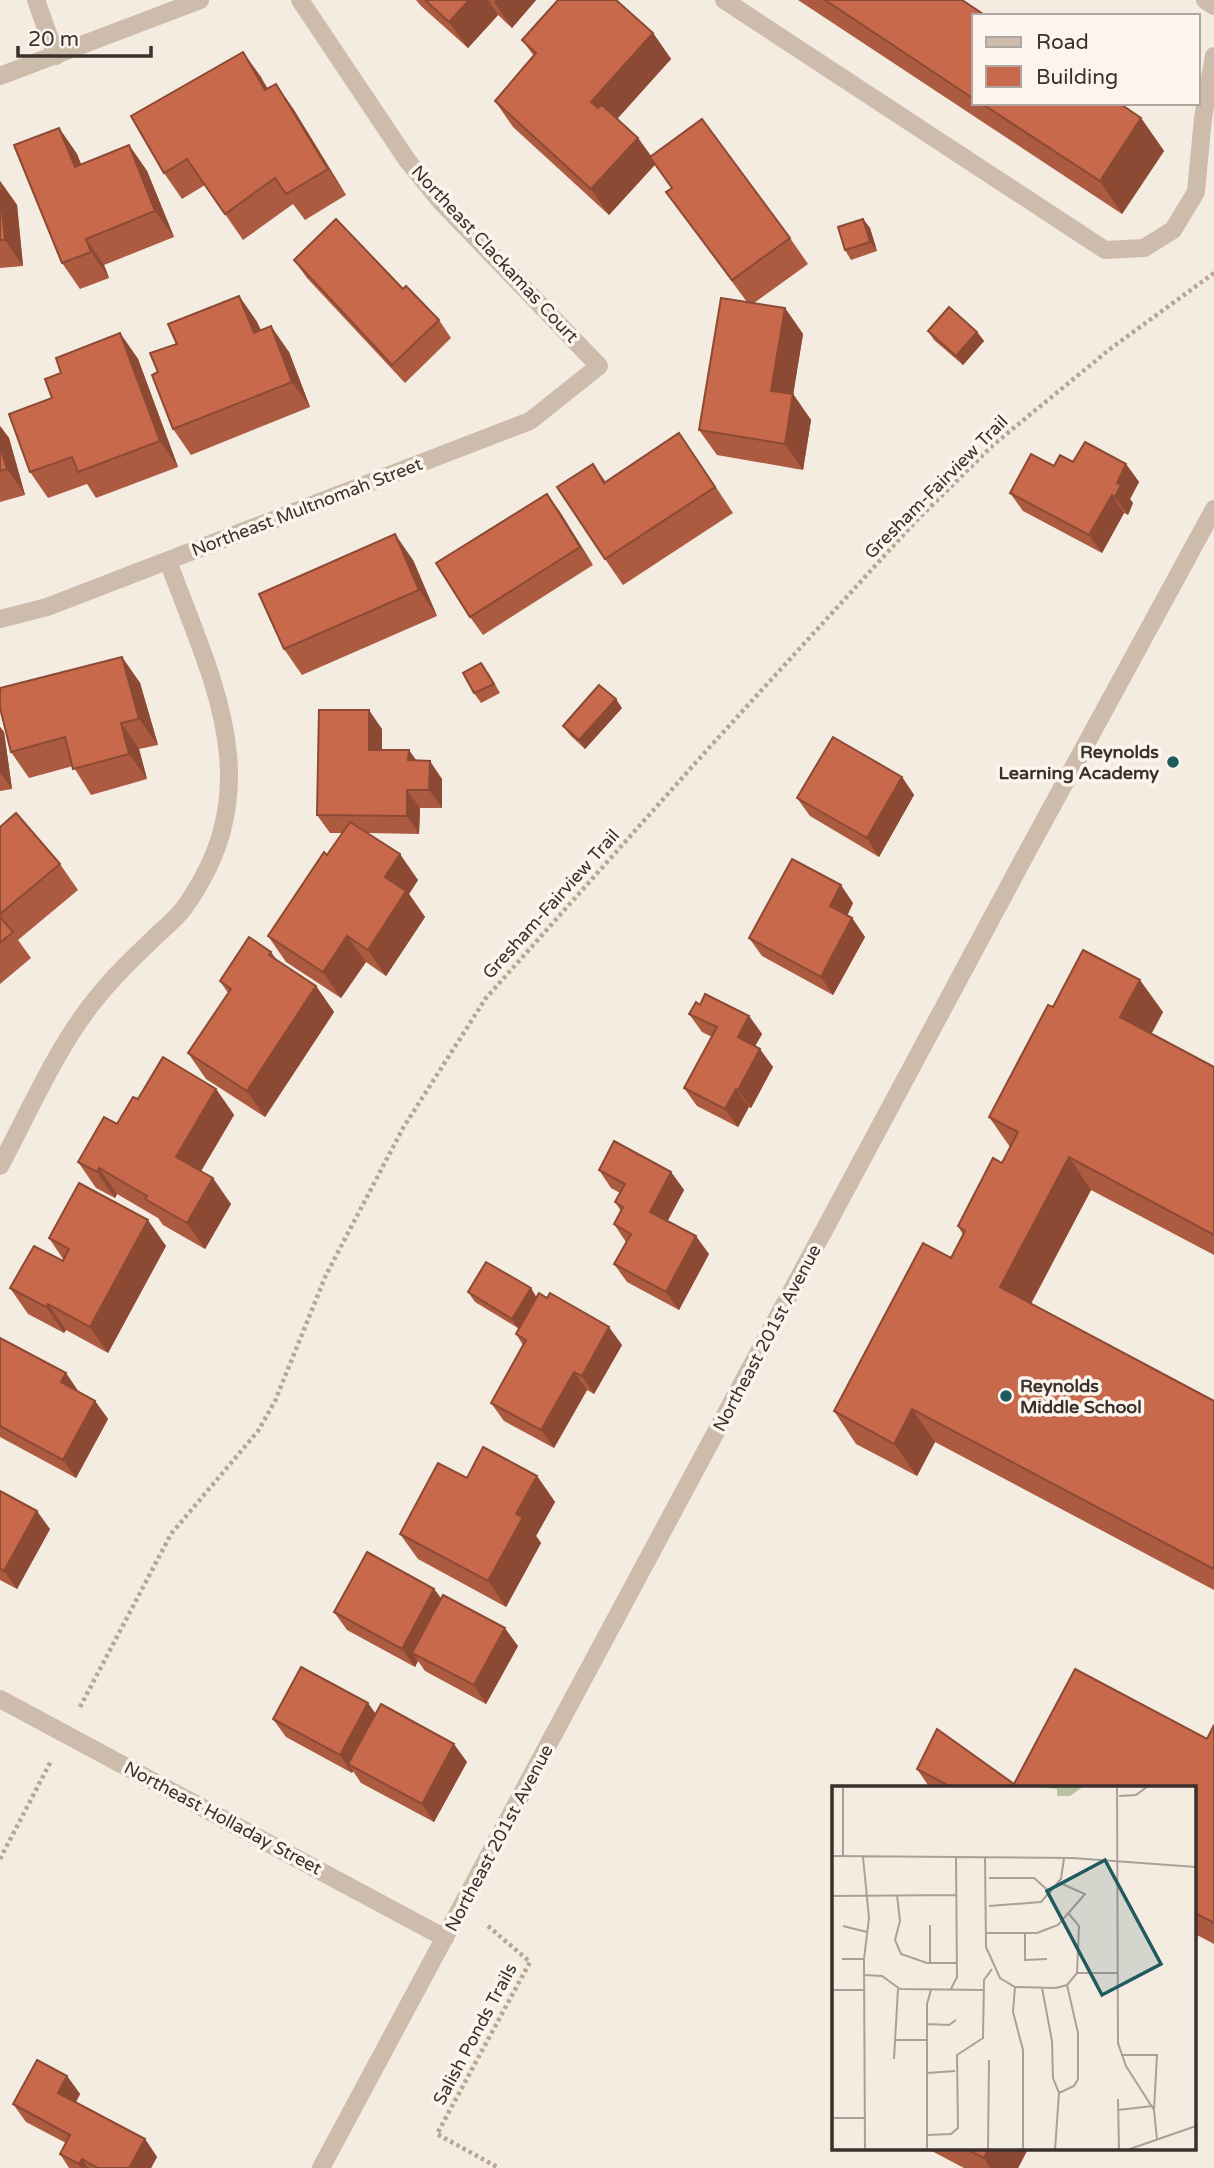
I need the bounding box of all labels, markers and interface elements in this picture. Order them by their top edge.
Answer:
scale bar [18,14,150,58]
legend [972,14,1200,105]
text: 20 m [28,27,79,52]
text: Road [1036,30,1089,55]
text: Building [1036,65,1118,90]
street label: Northeast Clackamas Court [407,161,583,347]
street label: Gresham-Fairview Trail [860,411,1012,563]
street label: Northeast Multnomah Street [188,453,426,561]
place label: Reynolds Learning Academy [998,741,1159,784]
marker: Reynolds Learning Academy [1165,754,1181,770]
street label: Gresham-Fairview Trail [478,825,624,983]
street label: Northeast 201st Avenue [708,1241,826,1435]
place label: Reynolds Middle School [1020,1375,1142,1418]
marker: Reynolds Middle School [998,1388,1014,1404]
street label: Northeast 201st Avenue [440,1741,558,1935]
street label: Northeast Holladay Street [120,1756,326,1880]
inset map [832,1786,1196,2150]
street label: Salish Ponds Trails [428,1959,522,2109]

